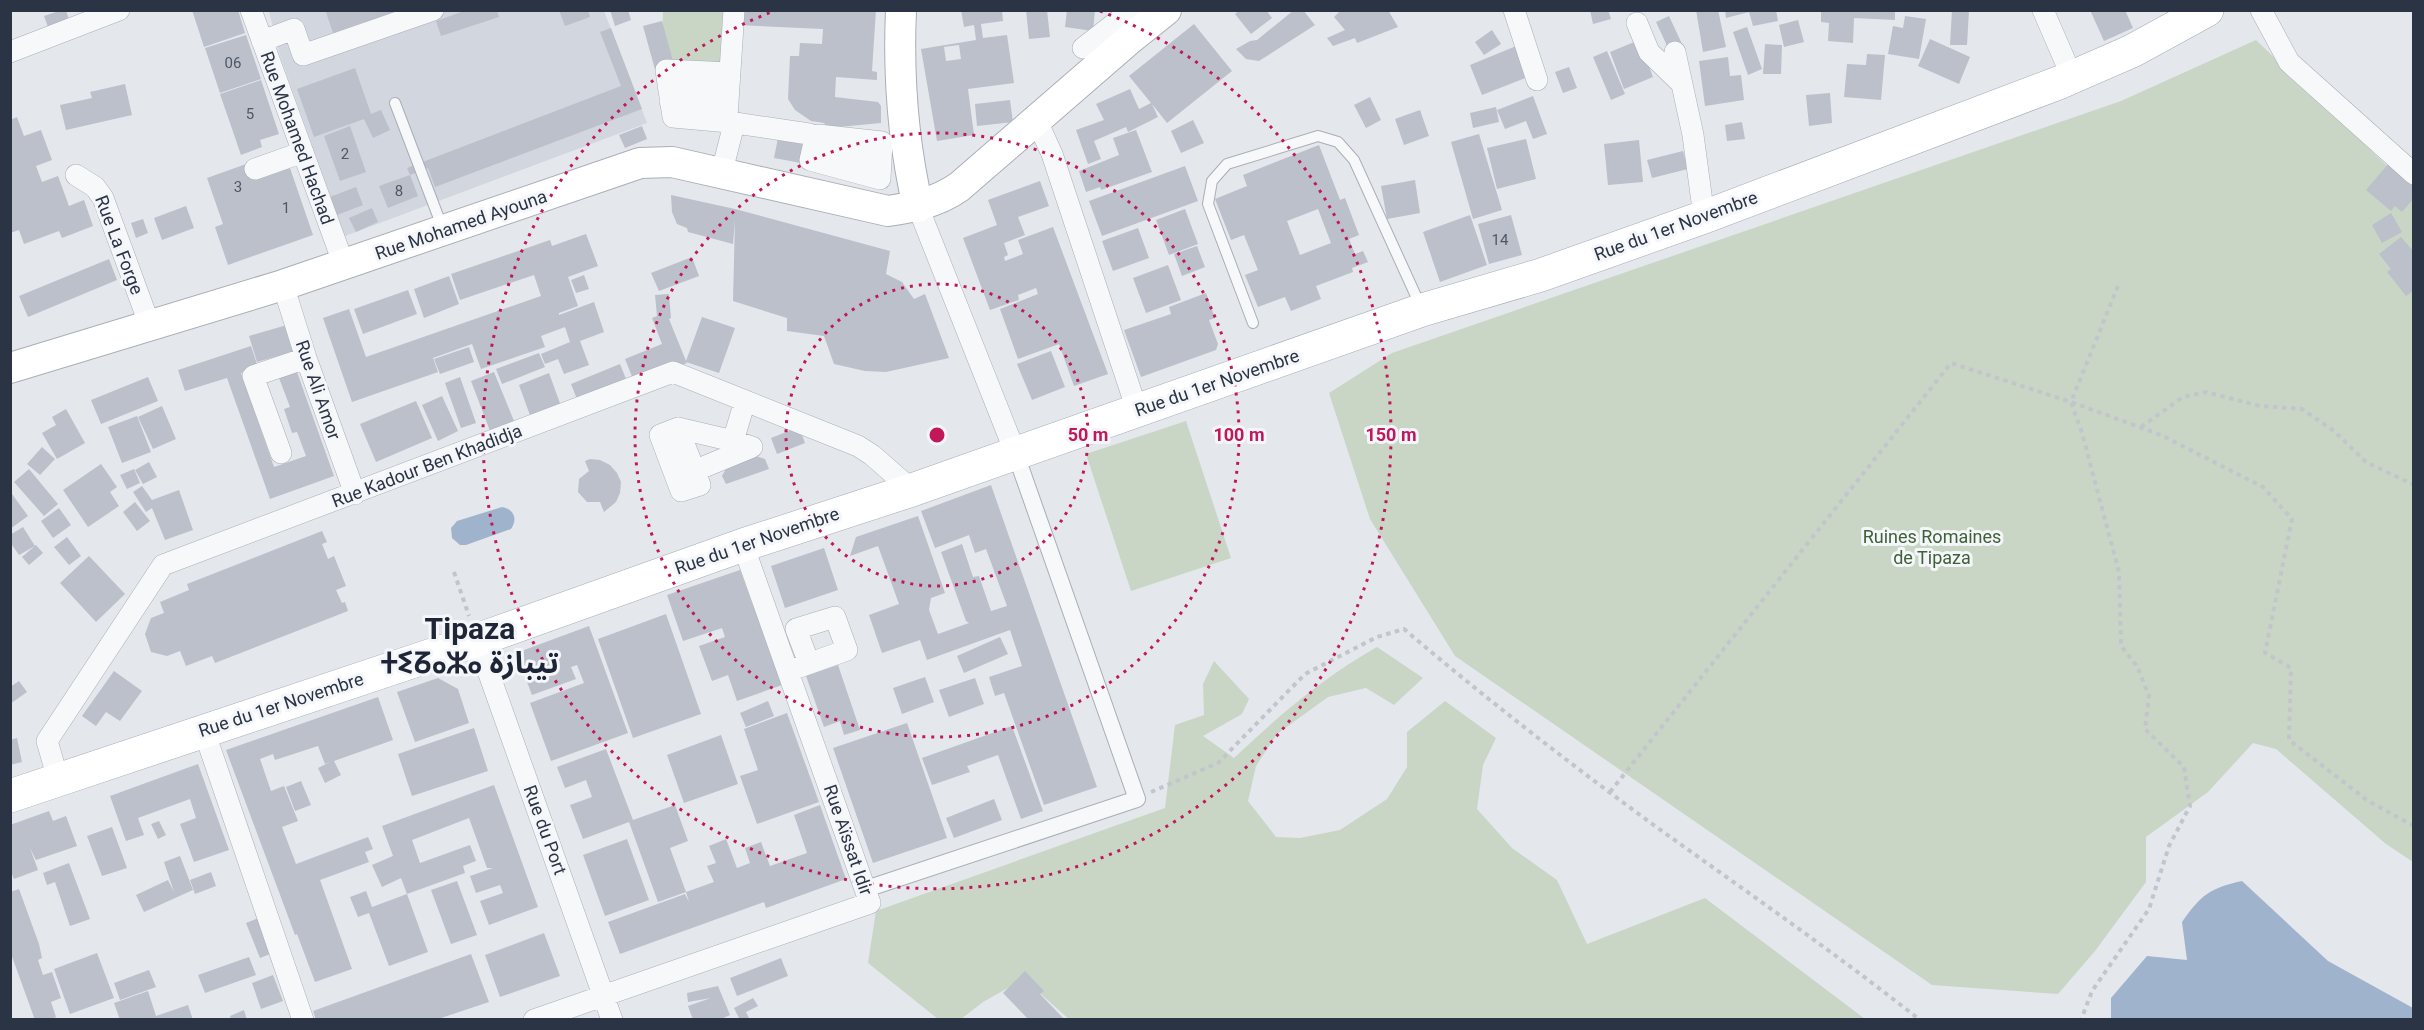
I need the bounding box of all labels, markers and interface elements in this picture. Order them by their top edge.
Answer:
street label: Rue Mohamed Hachad [256,48,339,227]
house number: 06 [225,54,241,72]
house number: 5 [246,105,254,123]
house number: 2 [341,145,349,163]
house number: 3 [234,178,242,196]
house number: 8 [395,182,403,200]
street label: Rue Mohamed Ayouna [372,185,549,264]
street label: Rue du 1er Novembre [1591,186,1760,265]
street label: Rue La Forge [91,192,148,297]
house number: 1 [282,199,290,217]
house number: 14 [1492,231,1509,249]
street label: Rue Ali Amor [292,337,345,442]
street label: Rue du 1er Novembre [1132,345,1302,421]
street label: Rue Kadour Ben Khadidja [329,420,525,512]
text: 50 m [1068,424,1108,445]
text: 100 m [1213,424,1265,445]
text: 150 m [1365,424,1417,445]
centre of rings [927,425,947,445]
street label: Rue du 1er Novembre [672,503,842,579]
park label: Ruines Romaines de Tipaza [1863,526,2001,568]
district label: Tipaza ⵜⵉⵒⴰⵣⴰ تيبازة [381,611,559,680]
street label: Rue du 1er Novembre [196,668,366,741]
street label: Rue du Port [520,782,571,877]
street label: Rue Aïssat Idir [820,782,877,898]

